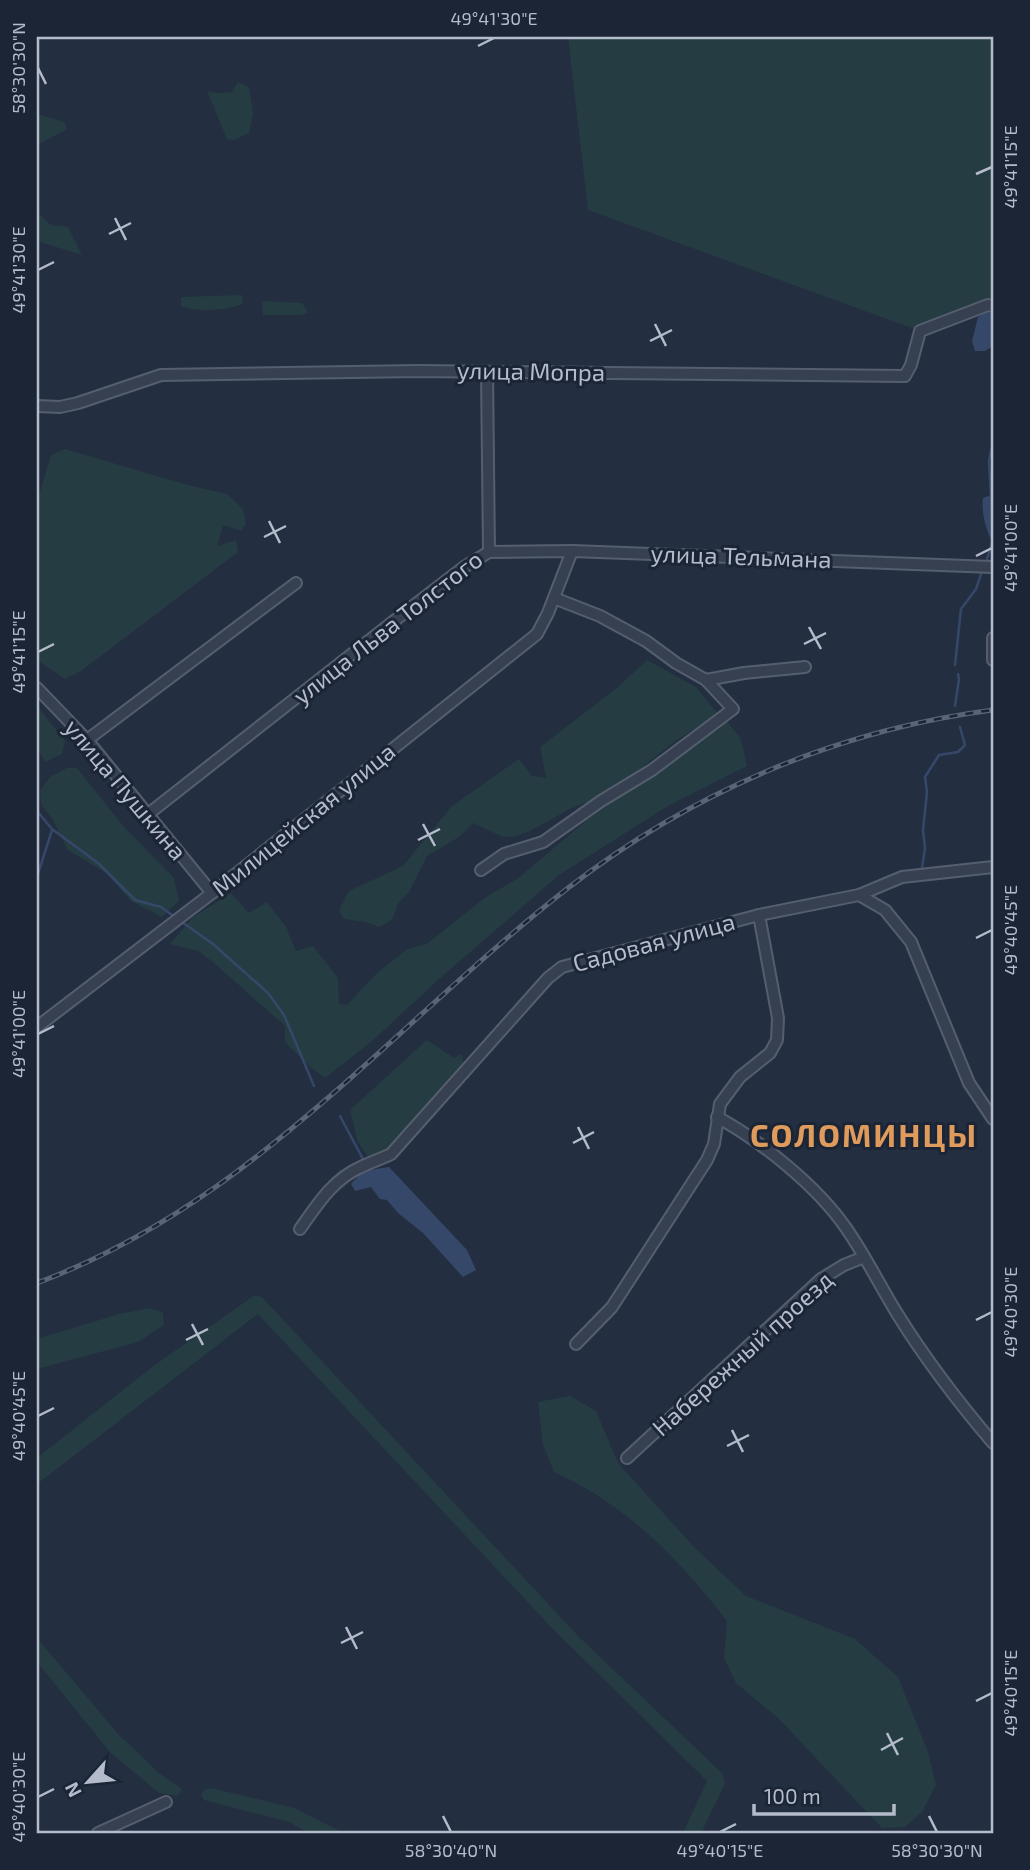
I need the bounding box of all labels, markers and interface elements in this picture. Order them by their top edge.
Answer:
text: 49°41'30"E [450,7,538,29]
text: 58°30'30"N [7,22,29,114]
text: 49°41'15"E [999,125,1021,209]
text: 49°41'30"E [7,226,29,314]
street label: улица Мопра [457,355,605,387]
text: 49°41'00"E [999,504,1021,592]
street label: улица Тельмана [650,538,832,574]
street label: улица Льва Толстого [287,544,488,711]
text: 49°41'15"E [7,610,29,694]
street label: улица Пушкина [58,713,193,866]
street label: Милицейская улица [206,736,401,902]
text: 49°40'45"E [999,885,1021,975]
street label: Садовая улица [569,906,738,978]
text: 49°41'00"E [7,990,29,1078]
district label: СОЛОМИНЦЫ [750,1115,978,1153]
street label: Набережный проезд [646,1264,838,1442]
text: 49°40'30"E [999,1267,1021,1357]
text: 49°40'45"E [7,1371,29,1461]
text: 49°40'15"E [999,1650,1021,1736]
north arrow [52,1748,122,1818]
text: 49°40'30"E [7,1752,29,1842]
scale bar [754,1772,894,1816]
text: N [59,1779,86,1801]
text: 100 m [764,1783,821,1808]
text: 58°30'40"N [405,1839,497,1861]
text: 49°40'15"E [677,1839,763,1861]
text: 58°30'30"N [891,1839,983,1861]

